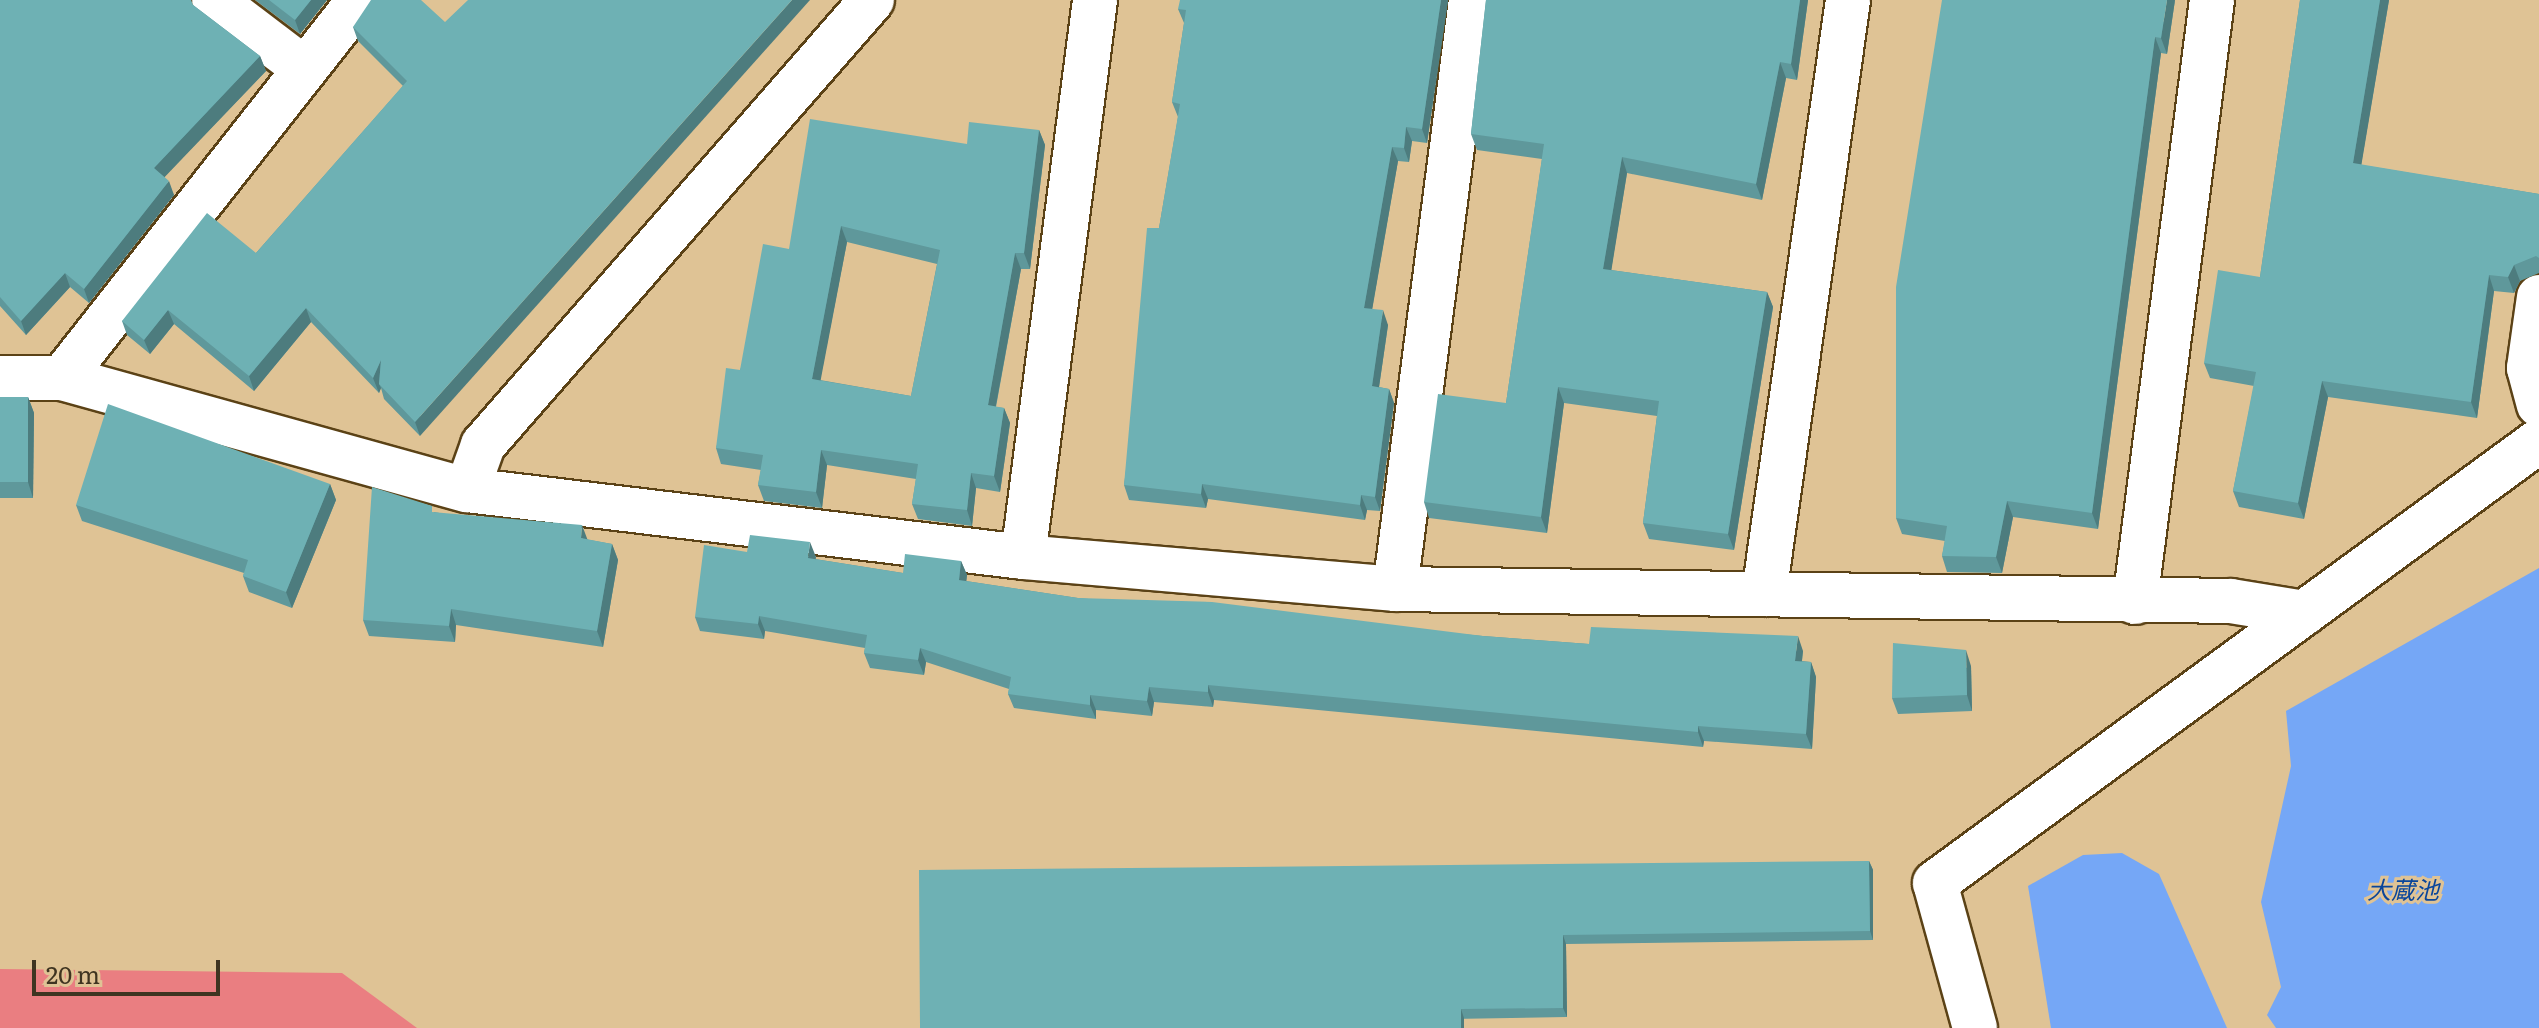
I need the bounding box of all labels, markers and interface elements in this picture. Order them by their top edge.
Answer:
water label: 大蔵池 [2367,875,2439,903]
scale bar [36,944,224,994]
text: 20 m [46,956,100,991]

